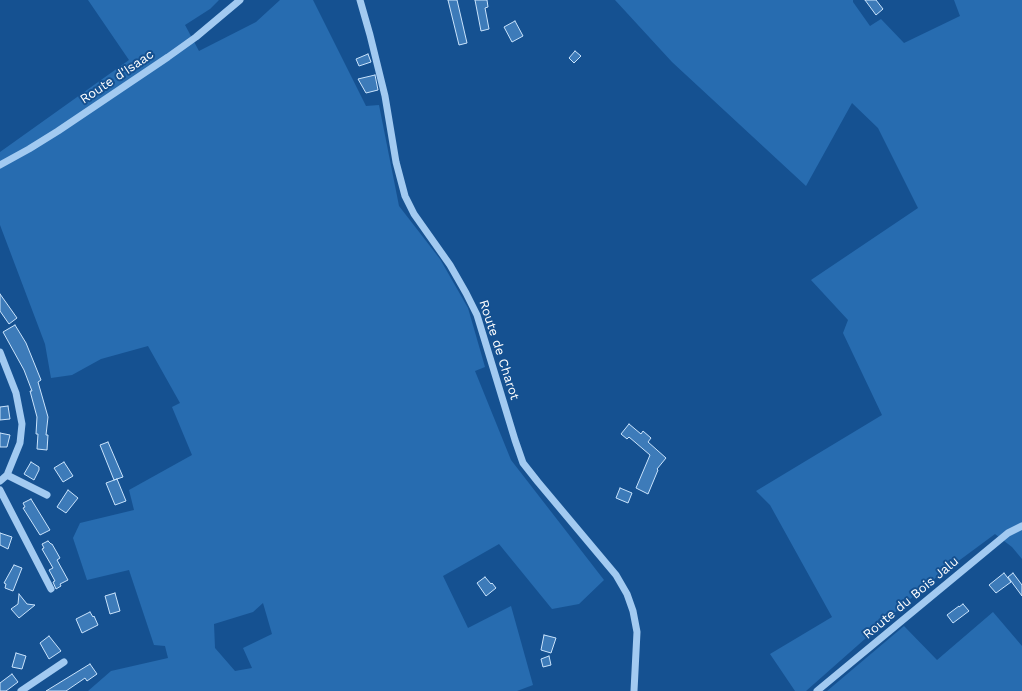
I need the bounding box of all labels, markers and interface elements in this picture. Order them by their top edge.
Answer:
street label: Route d'Isaac [77,47,157,107]
street label: Route de Charot [475,298,523,402]
street label: Route du Bois Jalu [860,554,962,642]

